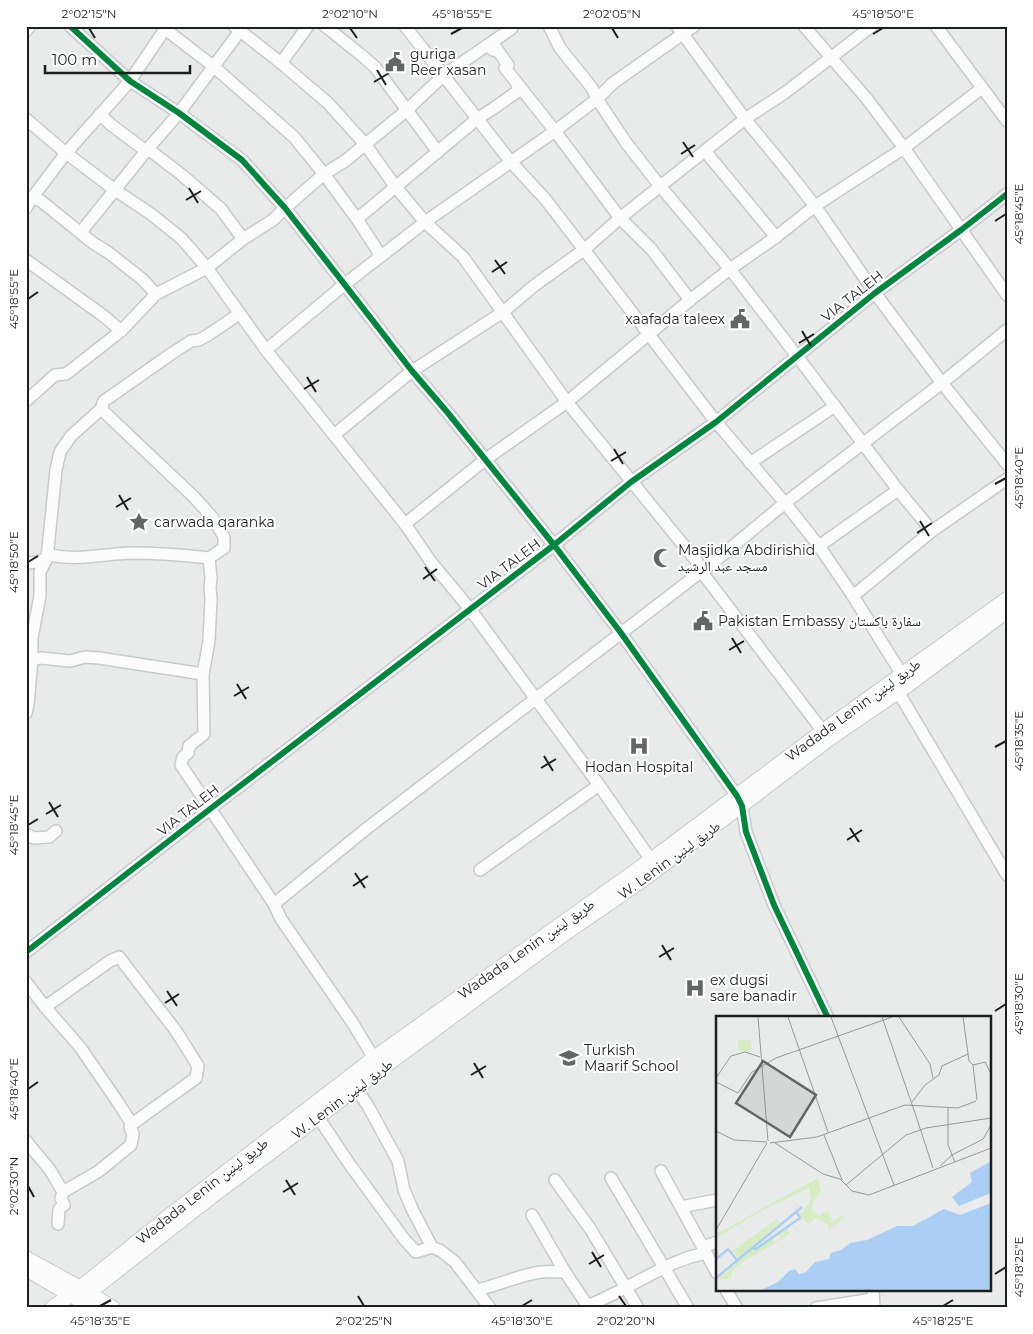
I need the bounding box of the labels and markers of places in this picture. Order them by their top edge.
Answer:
place label: guriga Reer xasan [410,45,486,79]
public building icon: guriga Reer xasan [384,51,406,73]
public building icon: xaafada taleex [729,308,751,330]
place label: xaafada taleex [625,310,726,328]
place icon: carwada qaranka [128,511,150,533]
place label: carwada qaranka [154,513,275,531]
place label: Masjidka Abdirishid مسجد عبد الرشيد [678,541,815,575]
mosque icon: Masjidka Abdirishid مسجد عبد الرشيد [652,547,674,569]
public building icon: Pakistan Embassy سفارة باكستان [692,610,714,632]
place label: Pakistan Embassy سفارة باكستان [718,612,921,630]
hospital icon: Hodan Hospital [628,735,650,757]
place label: Hodan Hospital [585,758,693,776]
place label: ex dugsi sare banadir [710,971,797,1005]
hospital icon: ex dugsi sare banadir [684,977,706,999]
place label: Turkish Maarif School [584,1041,679,1075]
school or university icon: Turkish Maarif School [558,1047,580,1069]

